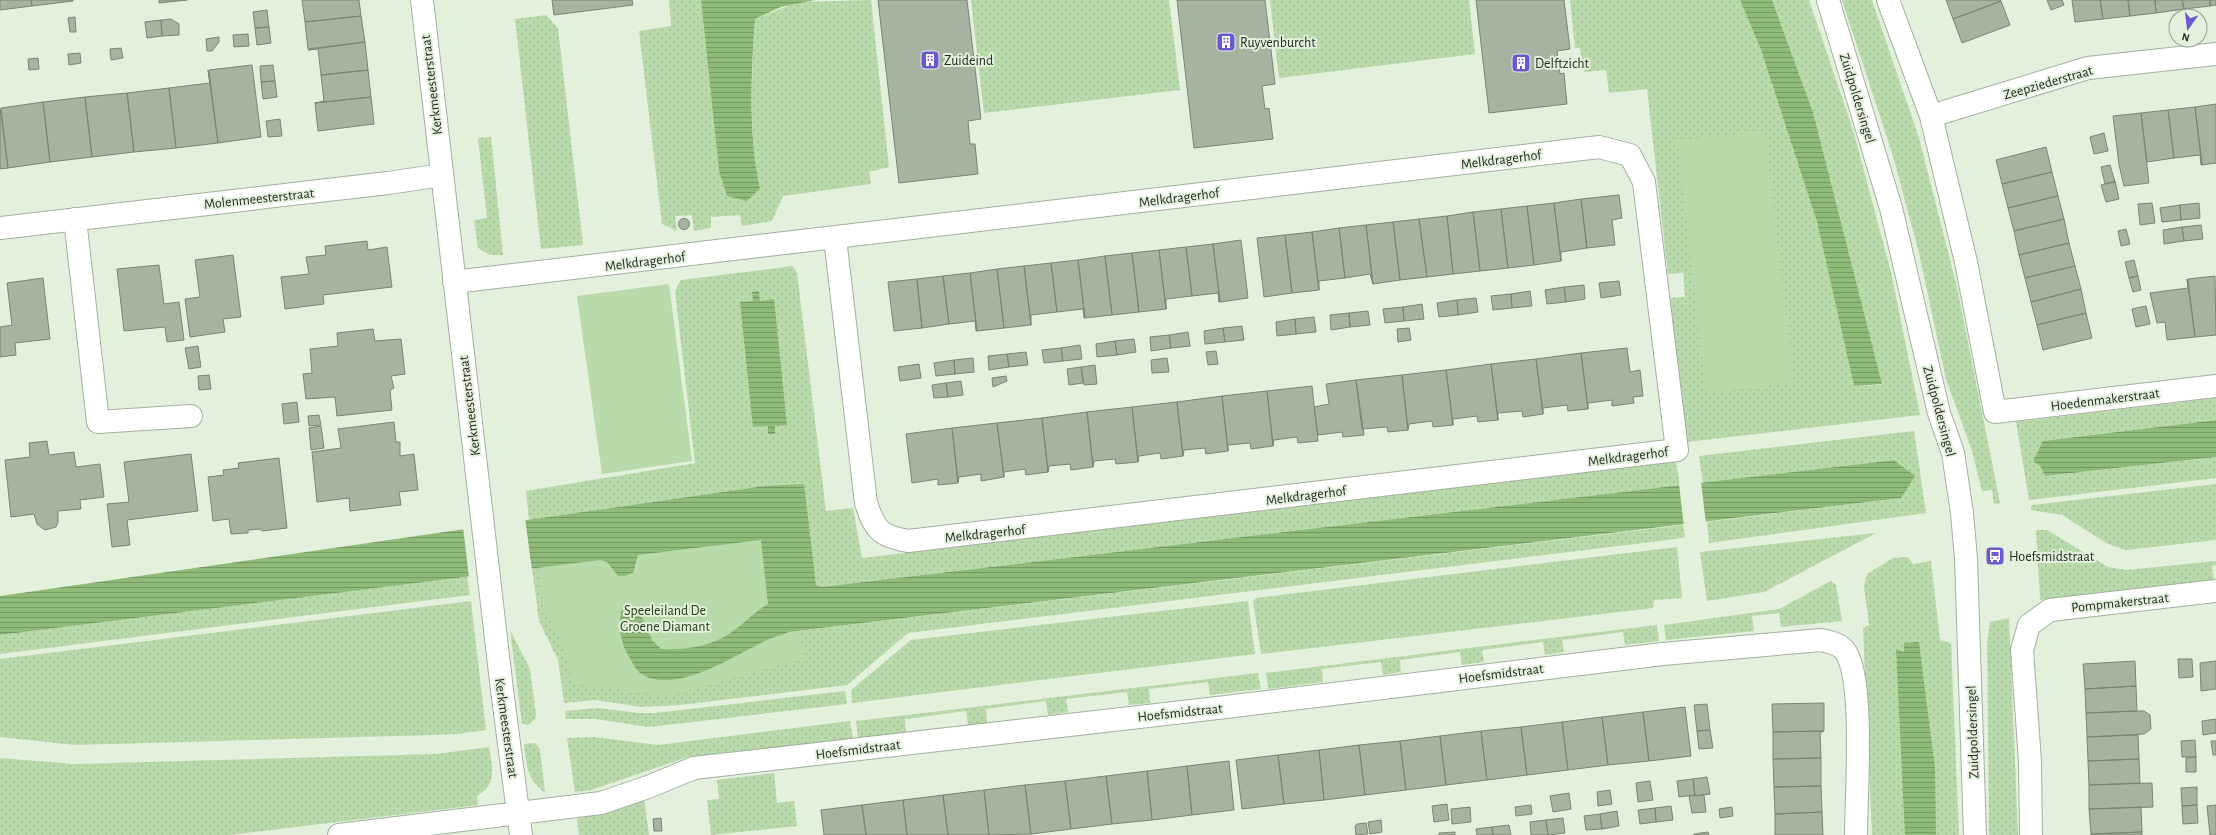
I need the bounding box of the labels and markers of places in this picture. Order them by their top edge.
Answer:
building icon: Ruyvenburcht [1215,31,1237,53]
place label: Ruyvenburcht [1240,36,1316,50]
building icon: Zuideind [919,49,941,71]
building icon: Delftzicht [1510,52,1532,74]
place label: Zuideind [944,54,993,68]
place label: Delftzicht [1535,57,1590,71]
bus stop icon: Hoefsmidstraat [1984,545,2006,567]
place label: Hoefsmidstraat [2009,550,2095,564]

